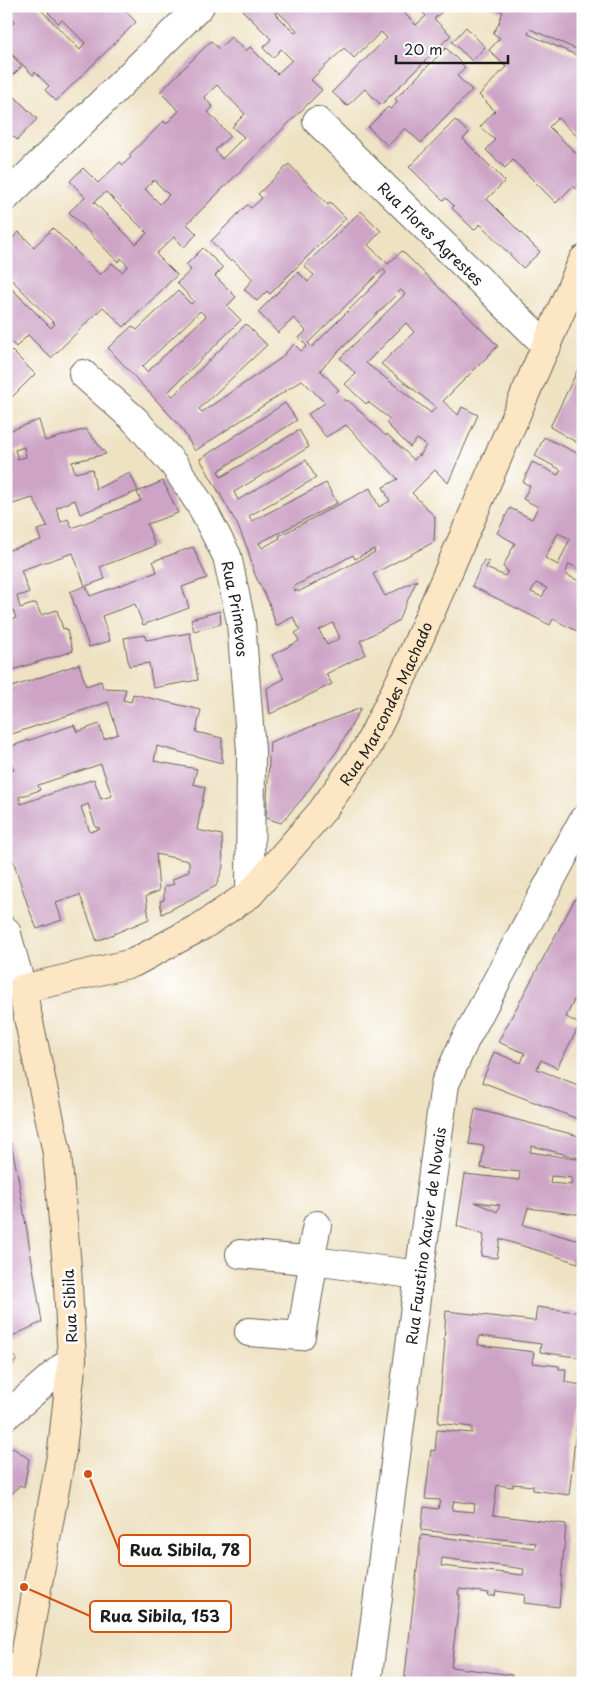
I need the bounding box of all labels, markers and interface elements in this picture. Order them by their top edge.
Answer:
scale bar [396,32,509,64]
text: 20 m [404,37,443,60]
street label: Rua Flores Agrestes [373,176,489,290]
street label: Rua Primevos [217,558,255,658]
street label: Rua Marcondes Machado [333,618,437,790]
street label: Rua Faustino Xavier de Novais [399,1125,451,1346]
street label: Rua Sibila [56,1268,82,1343]
callout: Rua Sibila, 78 [119,1535,250,1566]
text: Rua Sibila, 78 [130,1537,240,1561]
callout: Rua Sibila, 153 [90,1601,231,1632]
text: Rua Sibila, 153 [100,1603,220,1627]

